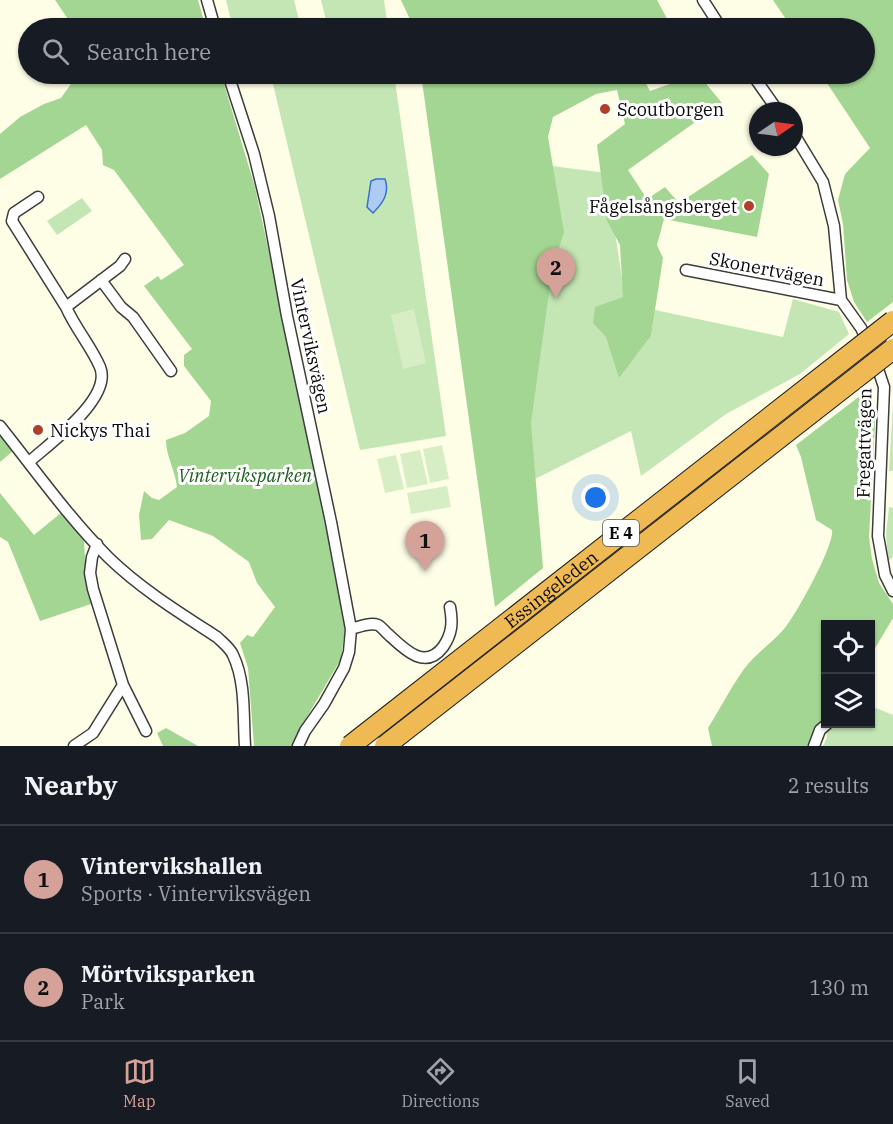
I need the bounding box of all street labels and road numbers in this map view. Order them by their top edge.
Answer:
street label: Skonertvägen [708,247,826,291]
street label: Vinterviksvägen [285,276,337,416]
street label: Fregattvägen [852,388,876,498]
road number: E 4 [603,520,639,546]
street label: Essingeleden [499,545,602,633]

